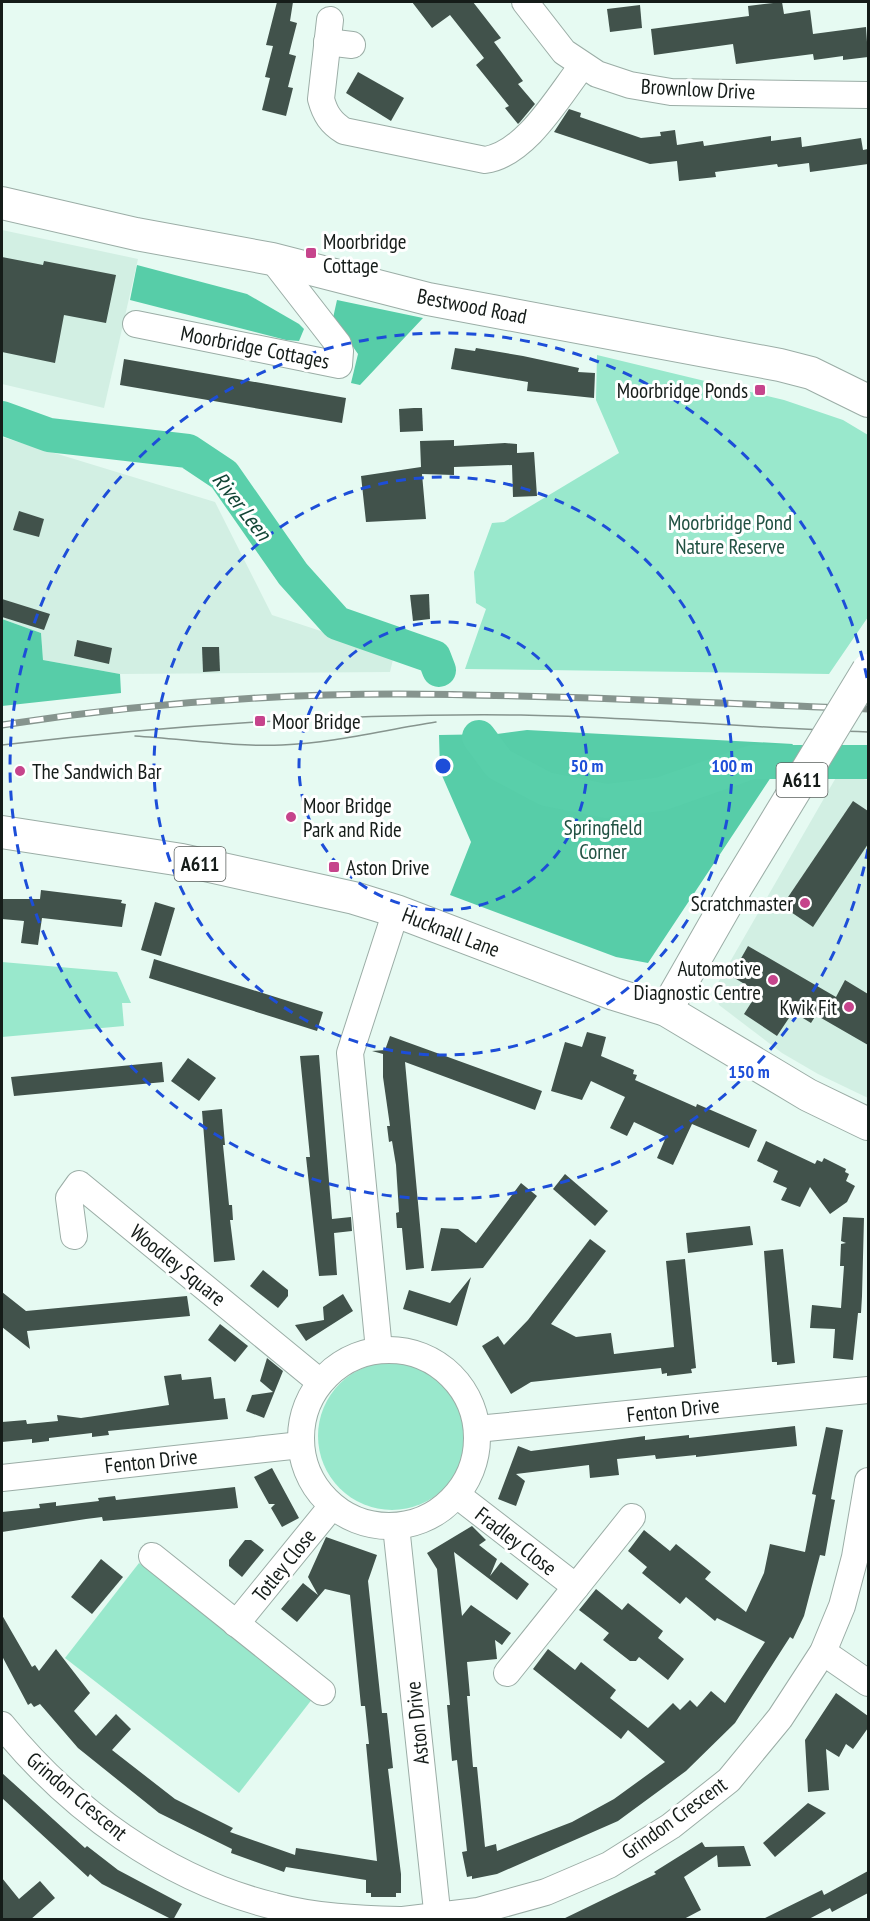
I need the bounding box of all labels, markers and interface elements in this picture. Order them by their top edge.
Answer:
street label: Brownlow Drive [640,73,756,105]
place label: Moorbridge Cottage [323,228,407,279]
marker: Moorbridge Cottage [304,246,318,260]
street label: Bestwood Road [415,282,529,330]
street label: Moorbridge Cottages [178,319,332,375]
place label: Moorbridge Ponds [617,377,748,404]
marker: Moorbridge Ponds [753,383,767,397]
water label: River Leen [207,466,278,547]
park label: Moorbridge Pond Nature Reserve [668,509,792,560]
place label: Moor Bridge [272,708,361,735]
marker: Moor Bridge [253,714,267,728]
text: 50 m [571,754,603,777]
text: 100 m [711,754,753,777]
centre of rings [433,756,453,776]
place label: The Sandwich Bar [32,758,162,785]
road number: A611 [776,763,828,797]
marker: The Sandwich Bar [13,764,27,778]
place label: Moor Bridge Park and Ride [303,792,402,843]
marker: Moor Bridge Park and Ride [284,810,298,824]
park label: Springfield Corner [564,814,642,865]
road number: A611 [174,847,226,881]
place label: Aston Drive [346,854,430,881]
marker: Aston Drive [327,860,341,874]
place label: Scratchmaster [691,890,793,917]
marker: Scratchmaster [798,896,812,910]
street label: Hucknall Lane [398,901,504,963]
place label: Automotive Diagnostic Centre [634,955,761,1006]
marker: Automotive Diagnostic Centre [766,973,780,987]
place label: Kwik Fit [780,994,837,1021]
marker: Kwik Fit [842,1000,856,1014]
text: 150 m [728,1060,770,1083]
street label: Woodley Square [125,1218,231,1312]
street label: Fenton Drive [625,1392,721,1428]
street label: Fenton Drive [103,1443,199,1479]
street label: Fradley Close [470,1501,562,1581]
street label: Totley Close [246,1523,322,1607]
street label: Aston Drive [399,1680,435,1766]
street label: Grindon Crescent [21,1746,133,1846]
street label: Grindon Crescent [616,1771,732,1865]

